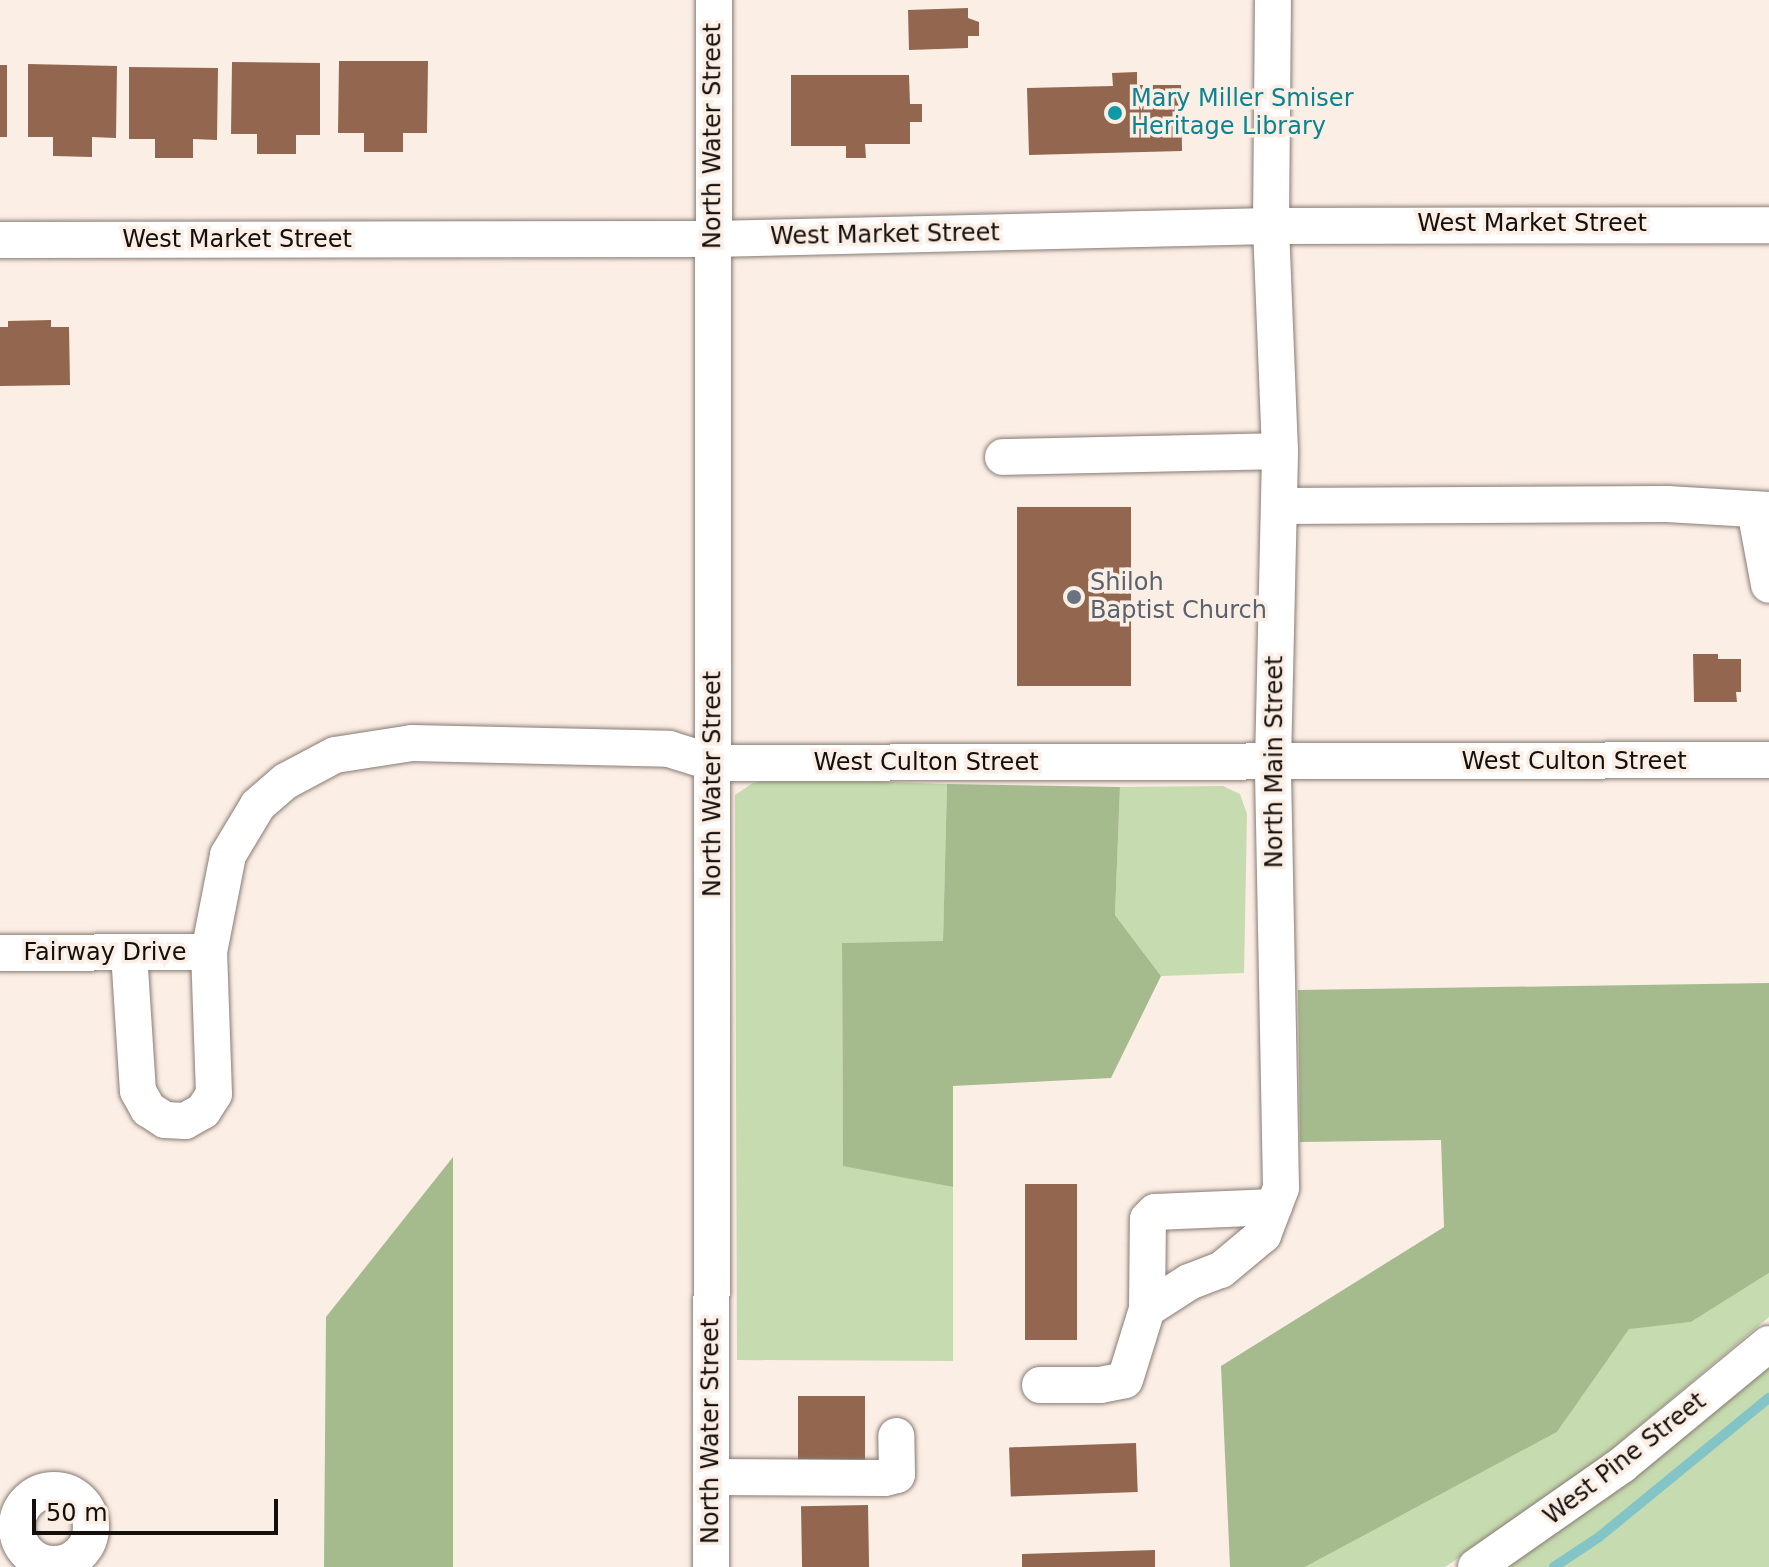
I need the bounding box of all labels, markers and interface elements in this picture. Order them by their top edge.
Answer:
street label: North Water Street [699,23,727,249]
place label: Mary Miller Smiser Heritage Library [1131,85,1354,141]
marker: Mary Miller Smiser Heritage Library [1106,104,1124,122]
street label: West Market Street [1417,210,1647,238]
street label: West Market Street [770,219,1000,251]
street label: West Market Street [122,226,352,254]
place label: Shiloh Baptist Church [1090,569,1267,625]
marker: Shiloh Baptist Church [1065,588,1083,606]
street label: North Main Street [1261,656,1289,868]
street label: North Water Street [699,671,727,897]
street label: West Culton Street [1461,748,1687,776]
street label: West Culton Street [813,749,1039,777]
street label: Fairway Drive [24,939,186,967]
street label: North Water Street [697,1318,725,1544]
street label: West Pine Street [1538,1387,1712,1531]
scale bar [36,1483,282,1533]
text: 50 m [46,1499,108,1527]

